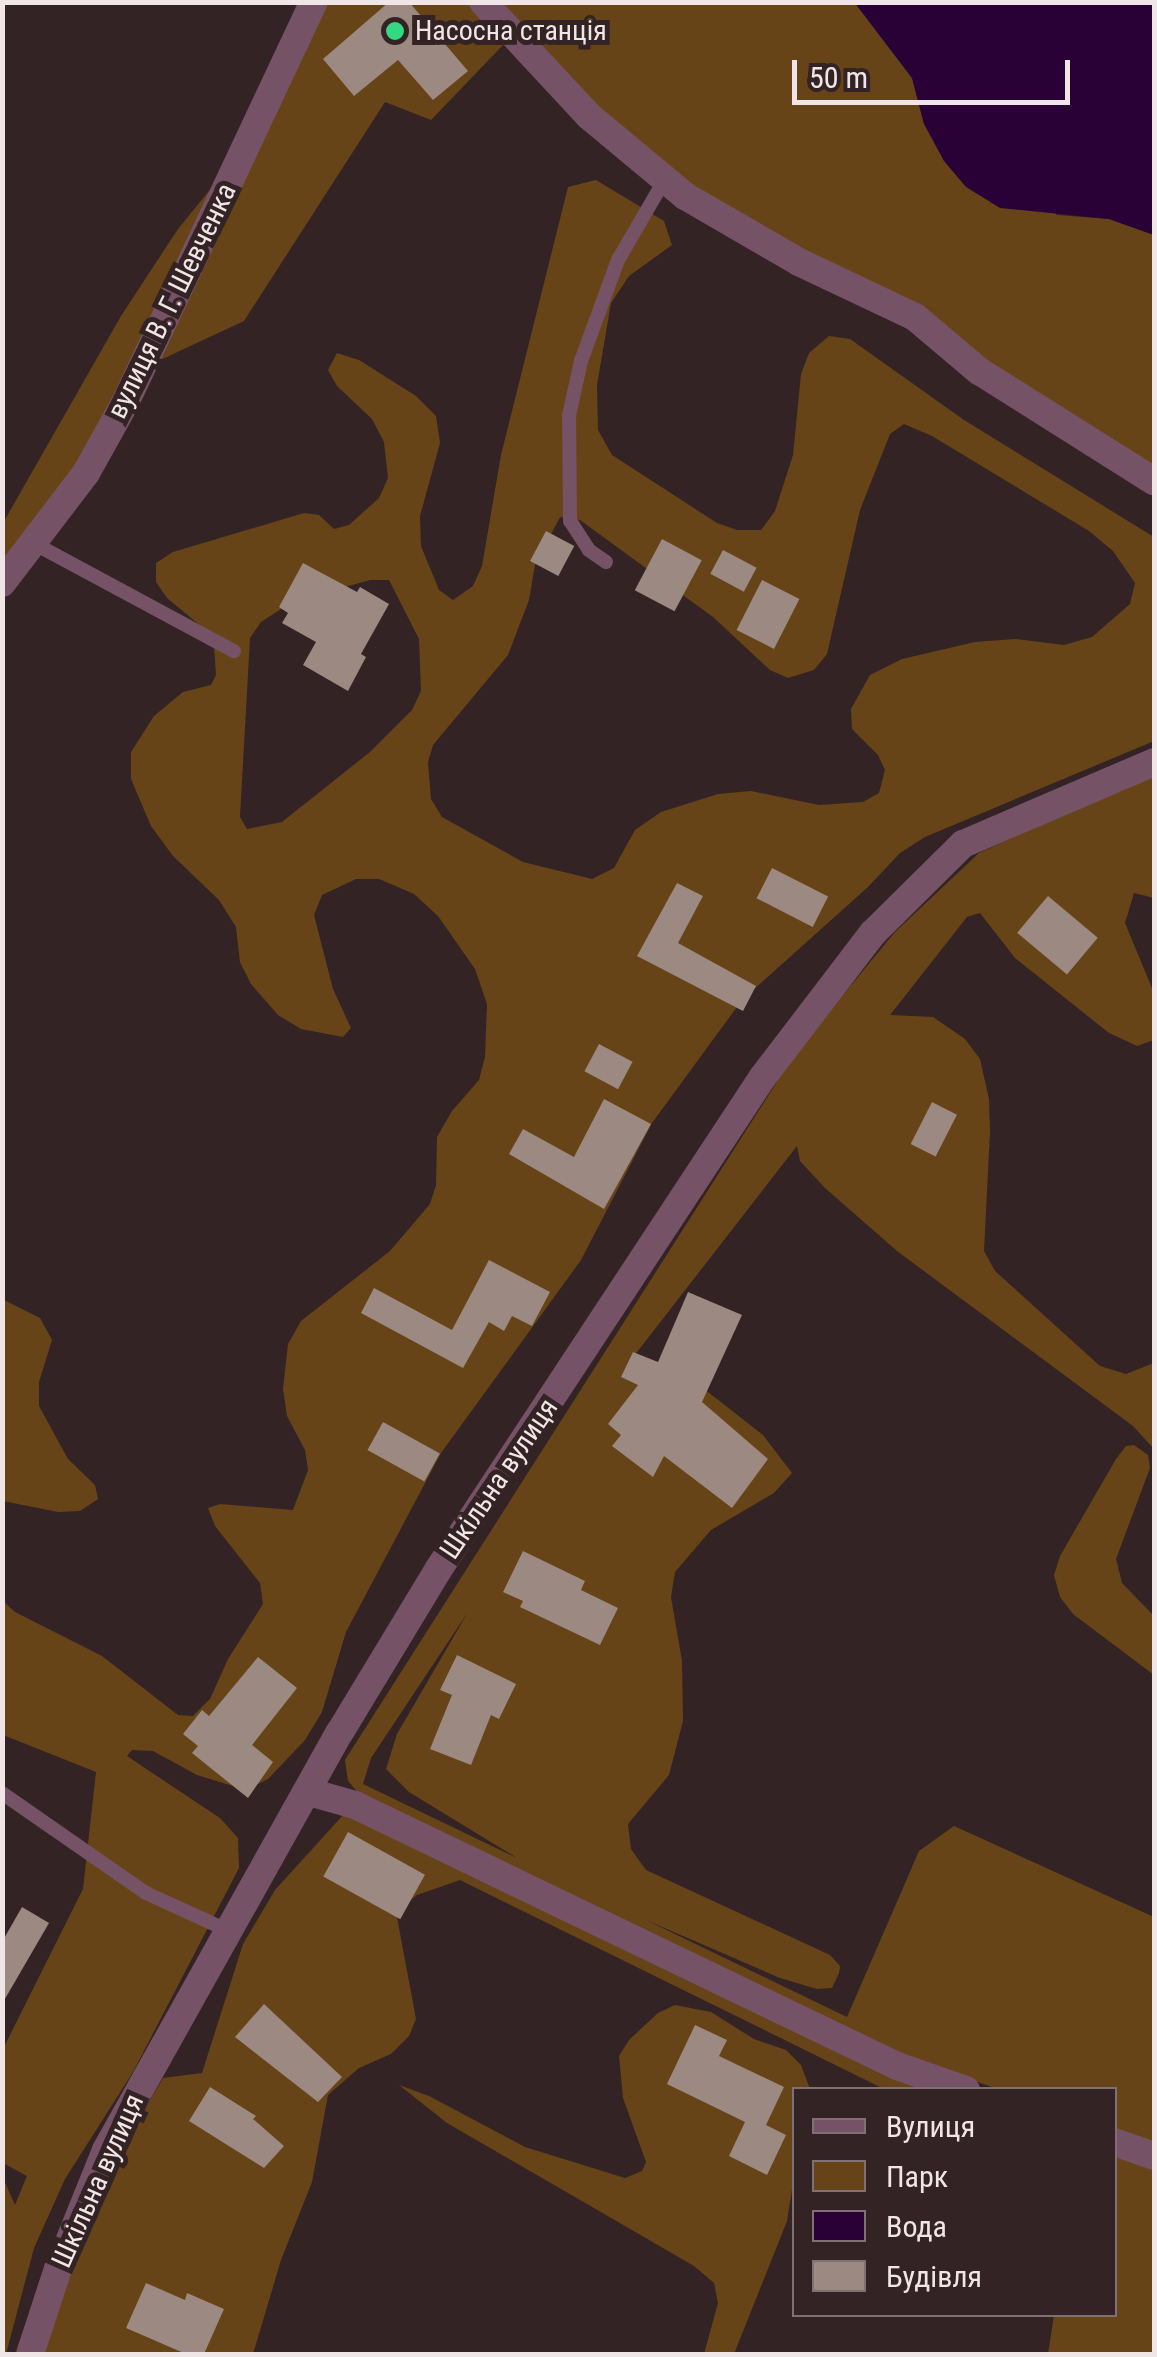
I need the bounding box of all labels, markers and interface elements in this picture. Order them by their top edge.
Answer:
place label: Насосна станція [415,14,607,48]
marker: Насосна станція [384,20,406,42]
scale bar [797,40,1074,102]
text: 50 m [809,60,868,95]
street label: вулиця В. Г. Шевченка [100,178,244,424]
street label: Шкільна вулиця [433,1392,565,1566]
legend [792,2087,1117,2317]
street label: Шкільна вулиця [45,2089,151,2273]
text: Вулиця [886,2109,975,2144]
text: Парк [886,2159,948,2194]
text: Вода [886,2209,947,2244]
text: Будівля [886,2259,982,2294]

